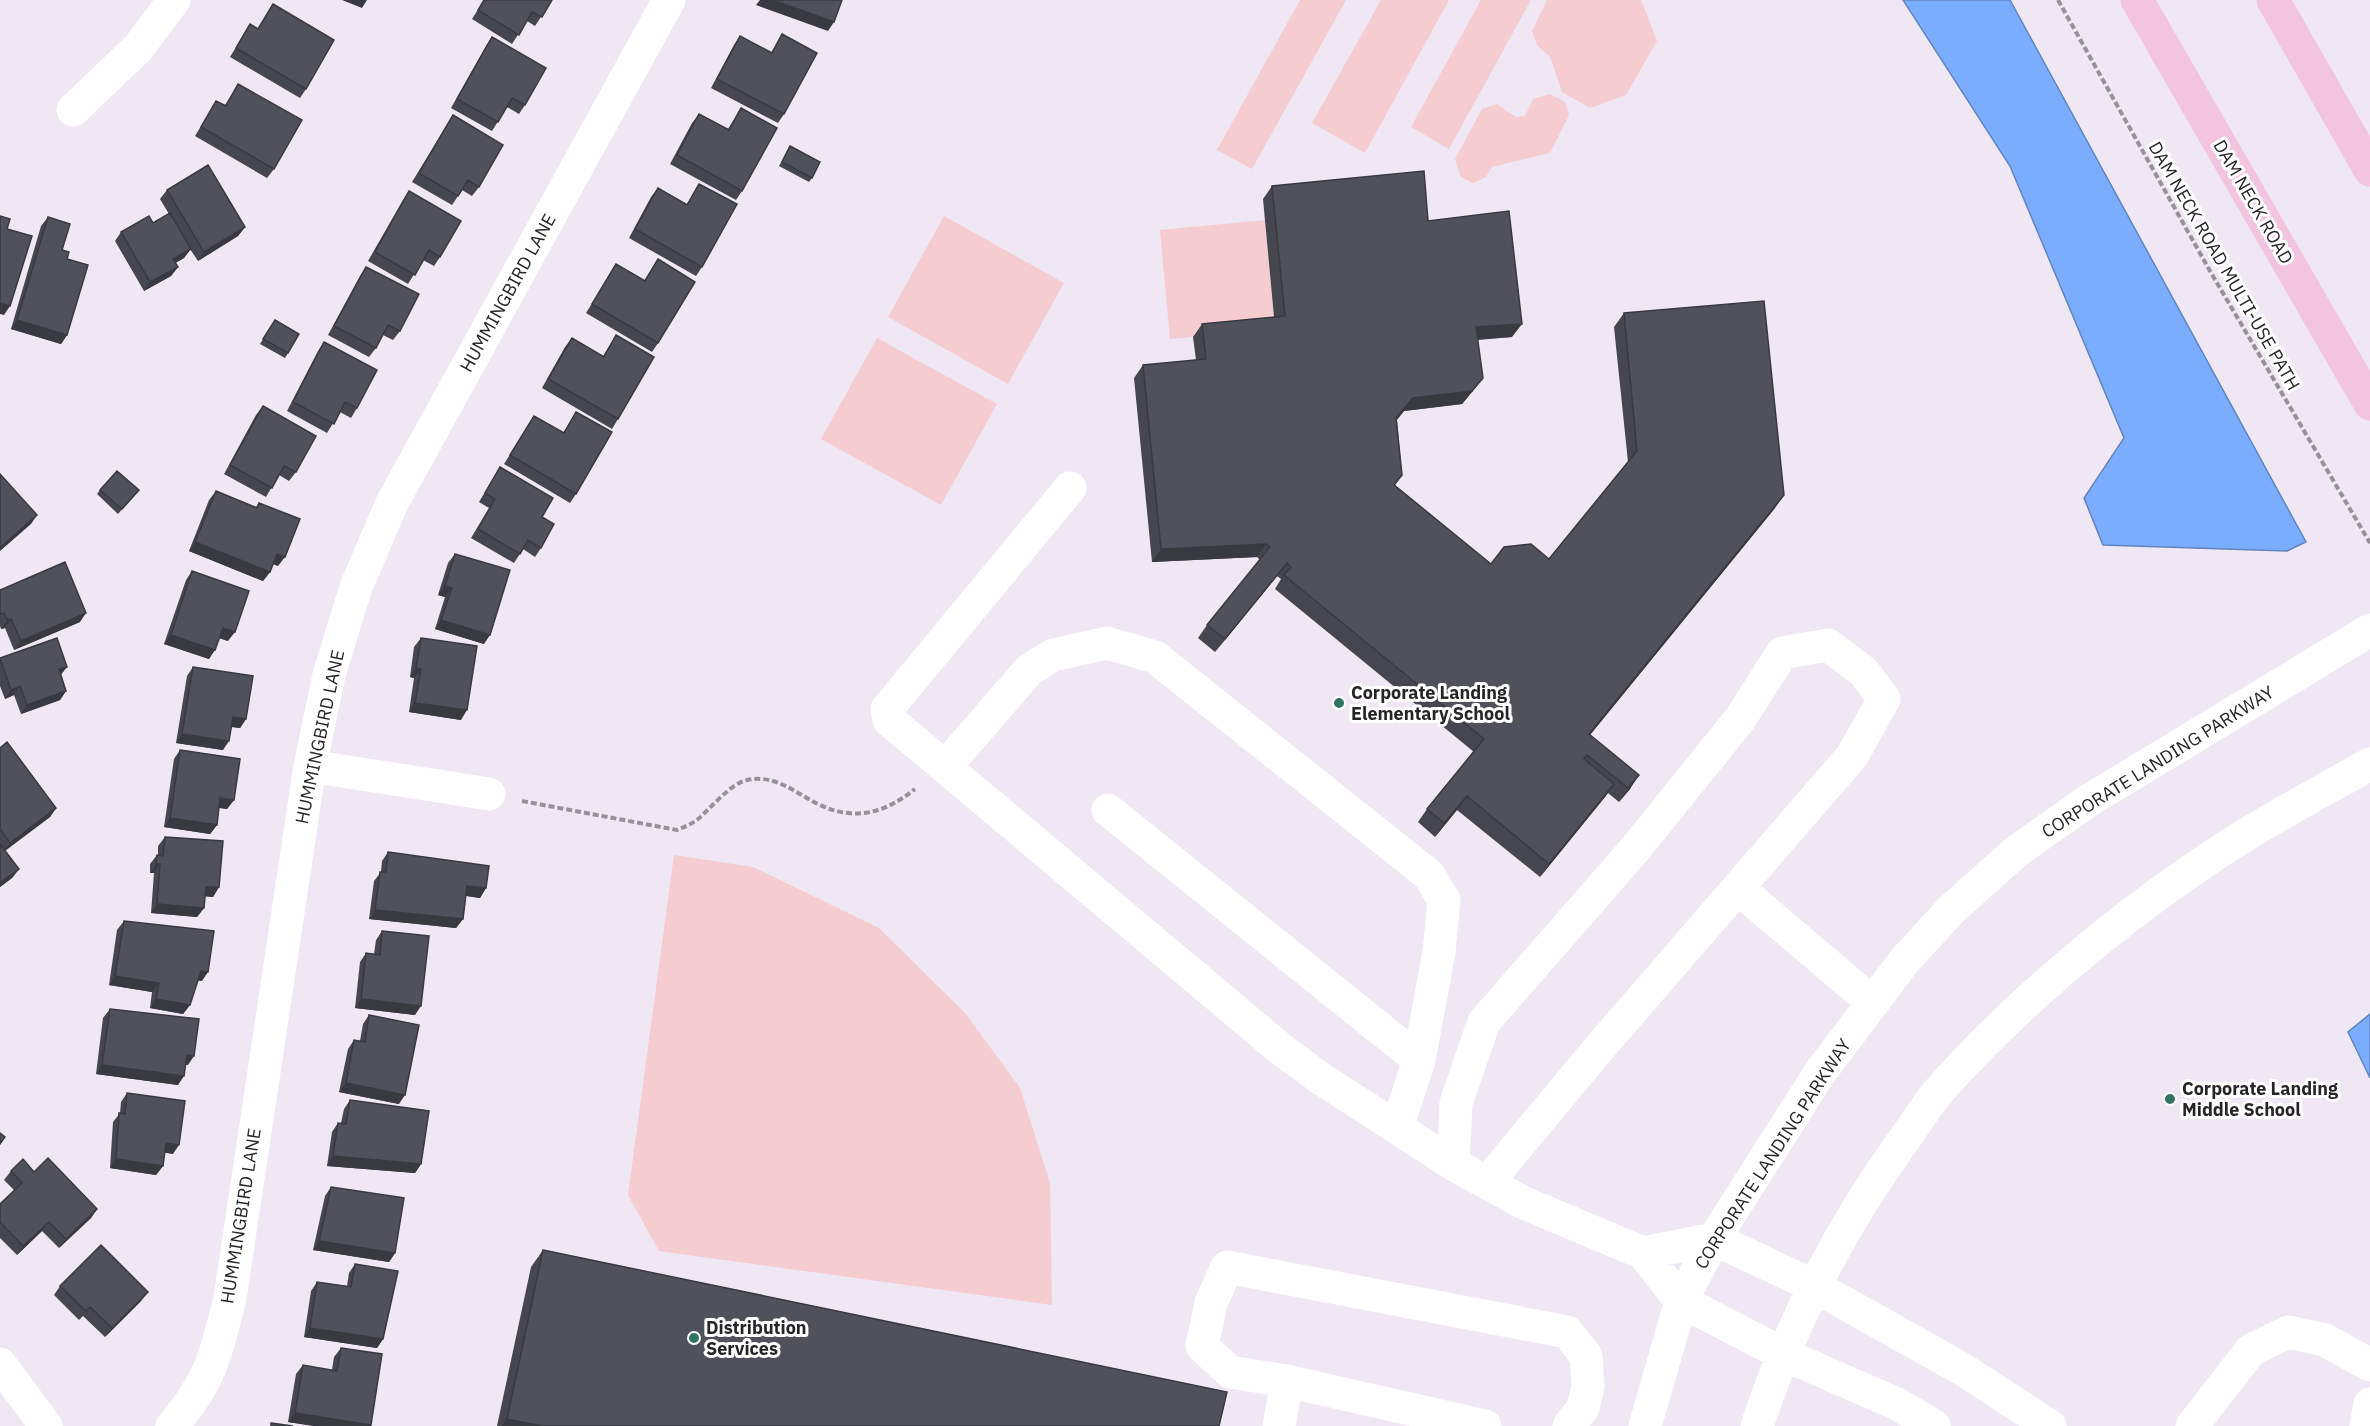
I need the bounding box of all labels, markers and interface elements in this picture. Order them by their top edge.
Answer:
street label: DAM NECK ROAD [2209,135,2298,268]
street label: DAM NECK ROAD MULTI-USE PATH [2144,137,2305,394]
street label: HUMMINGBIRD LANE [454,210,561,376]
street label: HUMMINGBIRD LANE [290,648,349,826]
street label: CORPORATE LANDING PARKWAY [2037,680,2278,843]
place label: Corporate Landing Elementary School [1351,681,1510,725]
marker: Corporate Landing Elementary School [1332,696,1346,710]
street label: CORPORATE LANDING PARKWAY [1689,1034,1856,1273]
place label: Corporate Landing Middle School [2182,1077,2338,1121]
marker: Corporate Landing Middle School [2163,1092,2177,1106]
street label: HUMMINGBIRD LANE [215,1126,266,1305]
place label: Distribution Services [706,1316,807,1360]
marker: Distribution Services [687,1331,701,1345]

